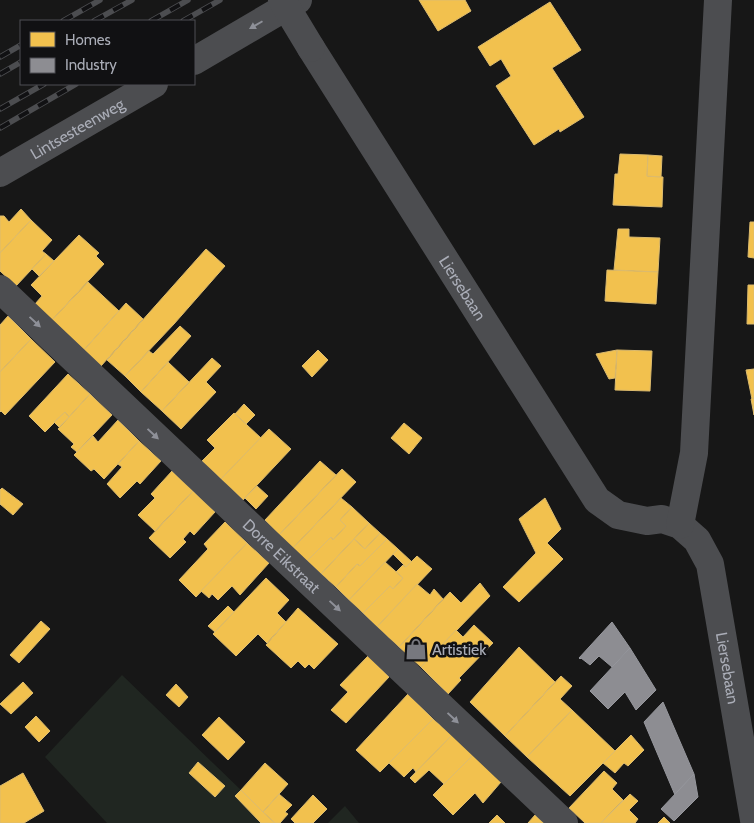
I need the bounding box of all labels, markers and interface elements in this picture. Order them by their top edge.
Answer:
legend [20,20,195,85]
one-way arrow [250,20,263,29]
text: Homes [65,31,111,49]
text: Industry [65,56,117,74]
street label: Lintsesteenweg [27,94,129,163]
street label: Liersebaan [435,252,490,324]
one-way arrow [29,316,41,328]
one-way arrow [147,428,159,440]
street label: Dorre Eikstraat [239,515,324,598]
one-way arrow [328,600,340,612]
street label: Liersebaan [712,631,743,706]
shop icon: Artistiek [403,636,429,662]
place label: Artistiek [432,640,487,659]
one-way arrow [446,712,458,724]

